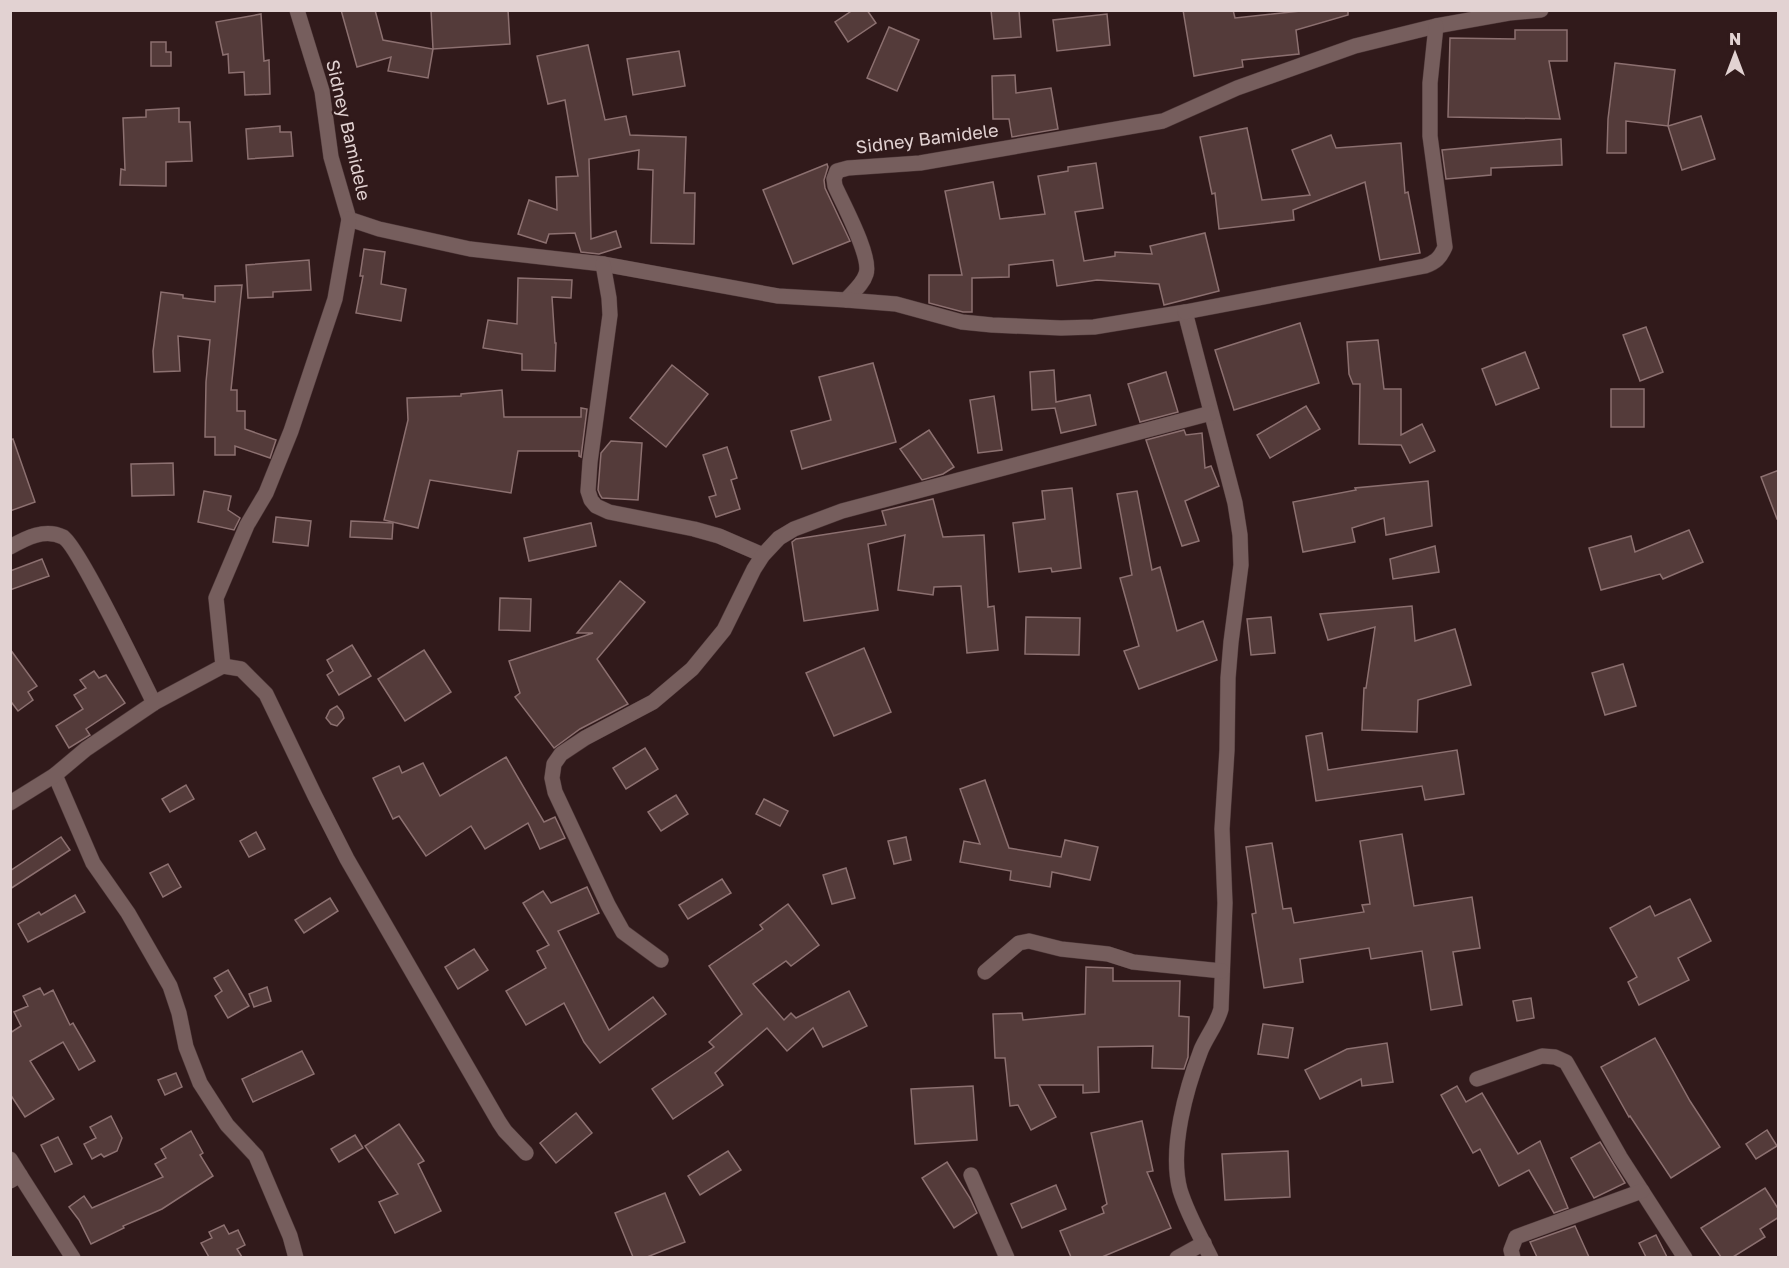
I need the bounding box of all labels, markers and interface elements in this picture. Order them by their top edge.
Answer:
north arrow [1705,24,1765,84]
text: N [1729,29,1741,49]
street label: Sidney Bamidele [322,58,376,202]
street label: Sidney Bamidele [854,118,1000,158]

